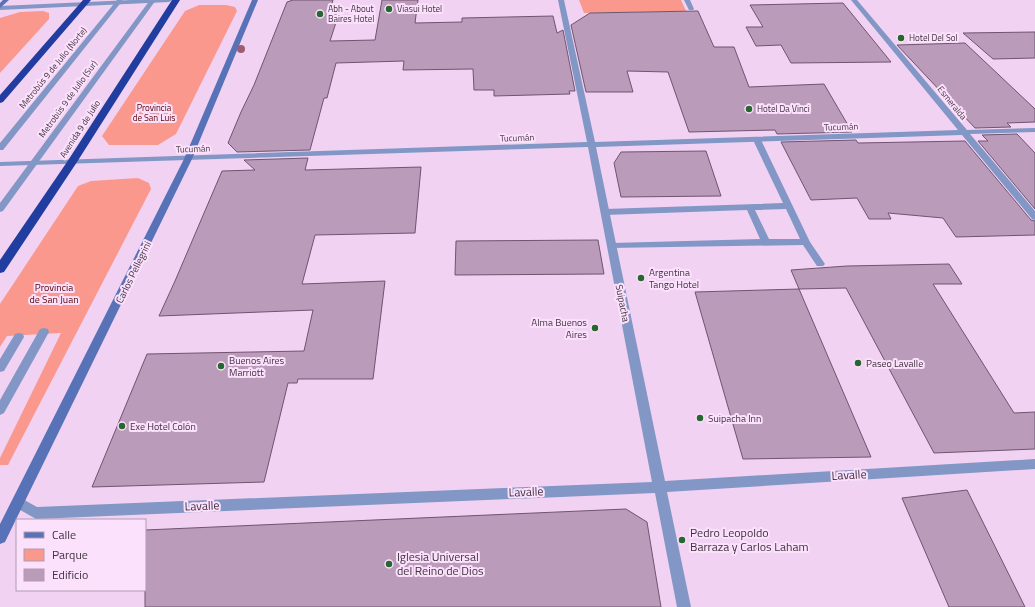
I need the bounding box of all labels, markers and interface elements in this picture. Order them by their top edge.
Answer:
place label: Abh - About Baires Hotel [328,2,374,25]
place label: Viasui Hotel [397,2,442,15]
marker: Viasui Hotel [384,4,394,14]
marker: Abh - About Baires Hotel [315,9,325,19]
street label: Metrobús 9 de Julio (Norte) [16,24,90,111]
place label: Hotel Del Sol [909,31,958,44]
marker: Hotel Del Sol [896,33,906,43]
street label: Metrobús 9 de Julio (Sur) [35,57,100,140]
street label: Esmeralda [935,83,970,123]
street label: Avenida 9 de Julio [56,97,103,160]
park label: Provincia de San Luis [133,101,175,124]
place label: Hotel Da Vinci [757,102,810,115]
marker: Hotel Da Vinci [744,104,754,114]
street label: Tucumán [824,119,859,134]
street label: Tucumán [500,130,535,145]
street label: Tucumán [176,141,211,156]
street label: Carlos Pellegrini [112,239,155,306]
place label: Argentina Tango Hotel [649,265,699,292]
marker: Argentina Tango Hotel [636,273,646,283]
park label: Provincia de San Juan [29,280,79,307]
street label: Suipacha [612,283,633,323]
place label: Alma Buenos Aires [531,315,587,342]
marker: Alma Buenos Aires [590,323,600,333]
place label: Buenos Aires Marriott [229,353,285,380]
place label: Paseo Lavalle [866,356,923,371]
marker: Paseo Lavalle [853,358,863,368]
marker: Buenos Aires Marriott [216,361,226,371]
place label: Suipacha Inn [708,411,761,426]
marker: Suipacha Inn [695,413,705,423]
place label: Exe Hotel Colón [130,419,196,434]
marker: Exe Hotel Colón [117,421,127,431]
street label: Lavalle [831,464,867,485]
street label: Lavalle [508,481,544,502]
street label: Lavalle [184,495,220,516]
legend [16,519,146,591]
place label: Pedro Leopoldo Barraza y Carlos Laham [690,523,809,556]
text: Calle [52,525,76,544]
marker: Pedro Leopoldo Barraza y Carlos Laham [677,535,687,545]
text: Parque [52,545,88,564]
place label: Iglesia Universal del Reino de Dios [397,547,484,580]
marker: Iglesia Universal del Reino de Dios [384,559,394,569]
text: Edificio [52,565,88,584]

